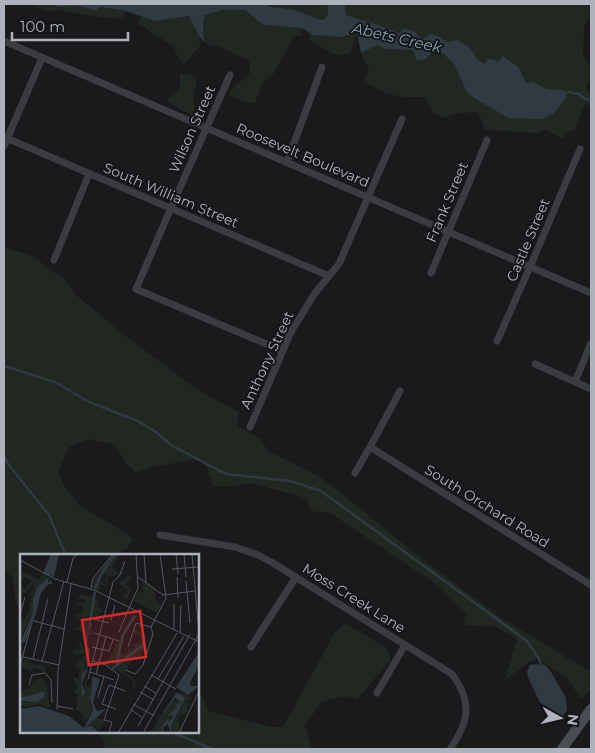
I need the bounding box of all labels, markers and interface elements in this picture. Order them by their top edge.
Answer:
scale bar [12,10,129,42]
text: 100 m [20,17,65,36]
water label: Abets Creek [350,18,445,57]
street label: Wilson Street [165,82,219,176]
street label: Roosevelt Boulevard [234,119,372,191]
street label: South William Street [101,158,242,232]
street label: Frank Street [422,159,472,245]
street label: Castle Street [502,195,554,284]
street label: Anthony Street [236,308,298,412]
street label: South Orchard Road [421,460,553,552]
inset map [20,554,199,733]
street label: Moss Creek Lane [299,559,409,637]
north arrow [535,693,585,743]
text: N [563,713,583,727]

